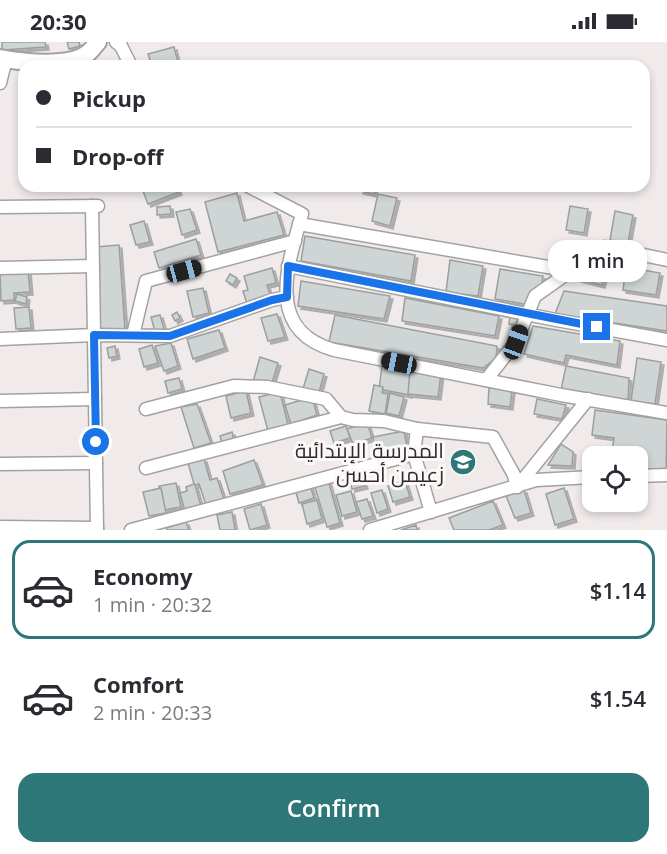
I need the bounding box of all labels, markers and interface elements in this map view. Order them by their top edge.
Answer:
text: 20:30 [30,6,87,36]
text: Pickup [72,83,146,113]
text: Drop-off [72,141,164,171]
callout: 1 min [548,240,646,282]
text: 1 min [571,247,625,274]
car [164,258,204,284]
route end [583,313,610,340]
car [501,322,531,362]
car [380,351,418,375]
route start [82,428,109,455]
place label: المدرسة الإبتدائية زعيمن أحسن [295,436,444,488]
map controls [582,446,648,512]
button: locate [582,446,648,512]
school or university icon: المدرسة الإبتدائية زعيمن أحسن [448,447,478,477]
text: Economy [93,561,192,591]
icon: car [21,563,75,617]
text: $1.14 [590,575,646,605]
text: 1 min · 20:32 [93,591,212,618]
text: Comfort [93,669,184,699]
icon: car [21,671,75,725]
text: $1.54 [590,683,646,713]
text: 2 min · 20:33 [93,699,212,726]
button: Confirm [18,773,649,842]

